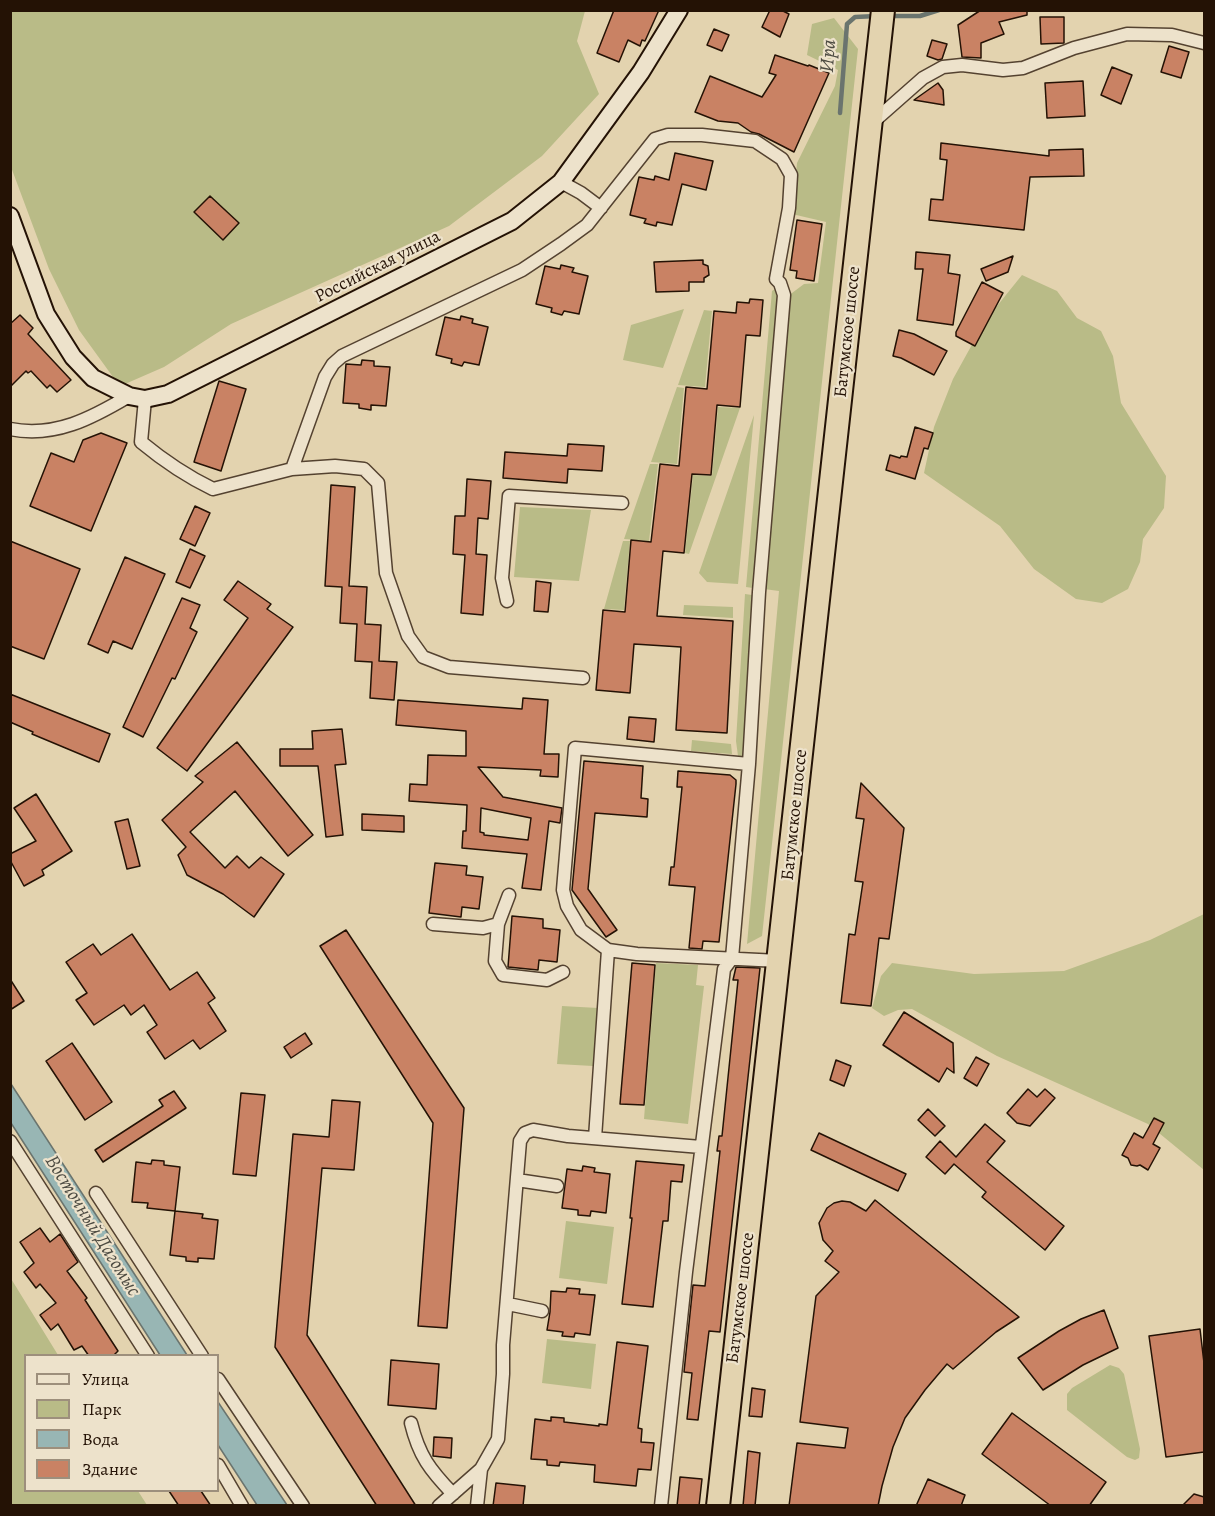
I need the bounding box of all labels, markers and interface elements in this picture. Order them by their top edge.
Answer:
water label: Ира [816,39,842,73]
street label: Российская улица [312,226,444,308]
street label: Батумское шоссе [830,265,866,399]
street label: Батумское шоссе [777,748,813,882]
water label: Восточный Дагомыс [39,1151,145,1301]
street label: Батумское шоссе [722,1231,760,1365]
legend [24,1354,219,1492]
text: Улица [82,1367,129,1391]
text: Парк [82,1397,122,1421]
text: Вода [82,1427,119,1451]
text: Здание [82,1457,138,1481]

